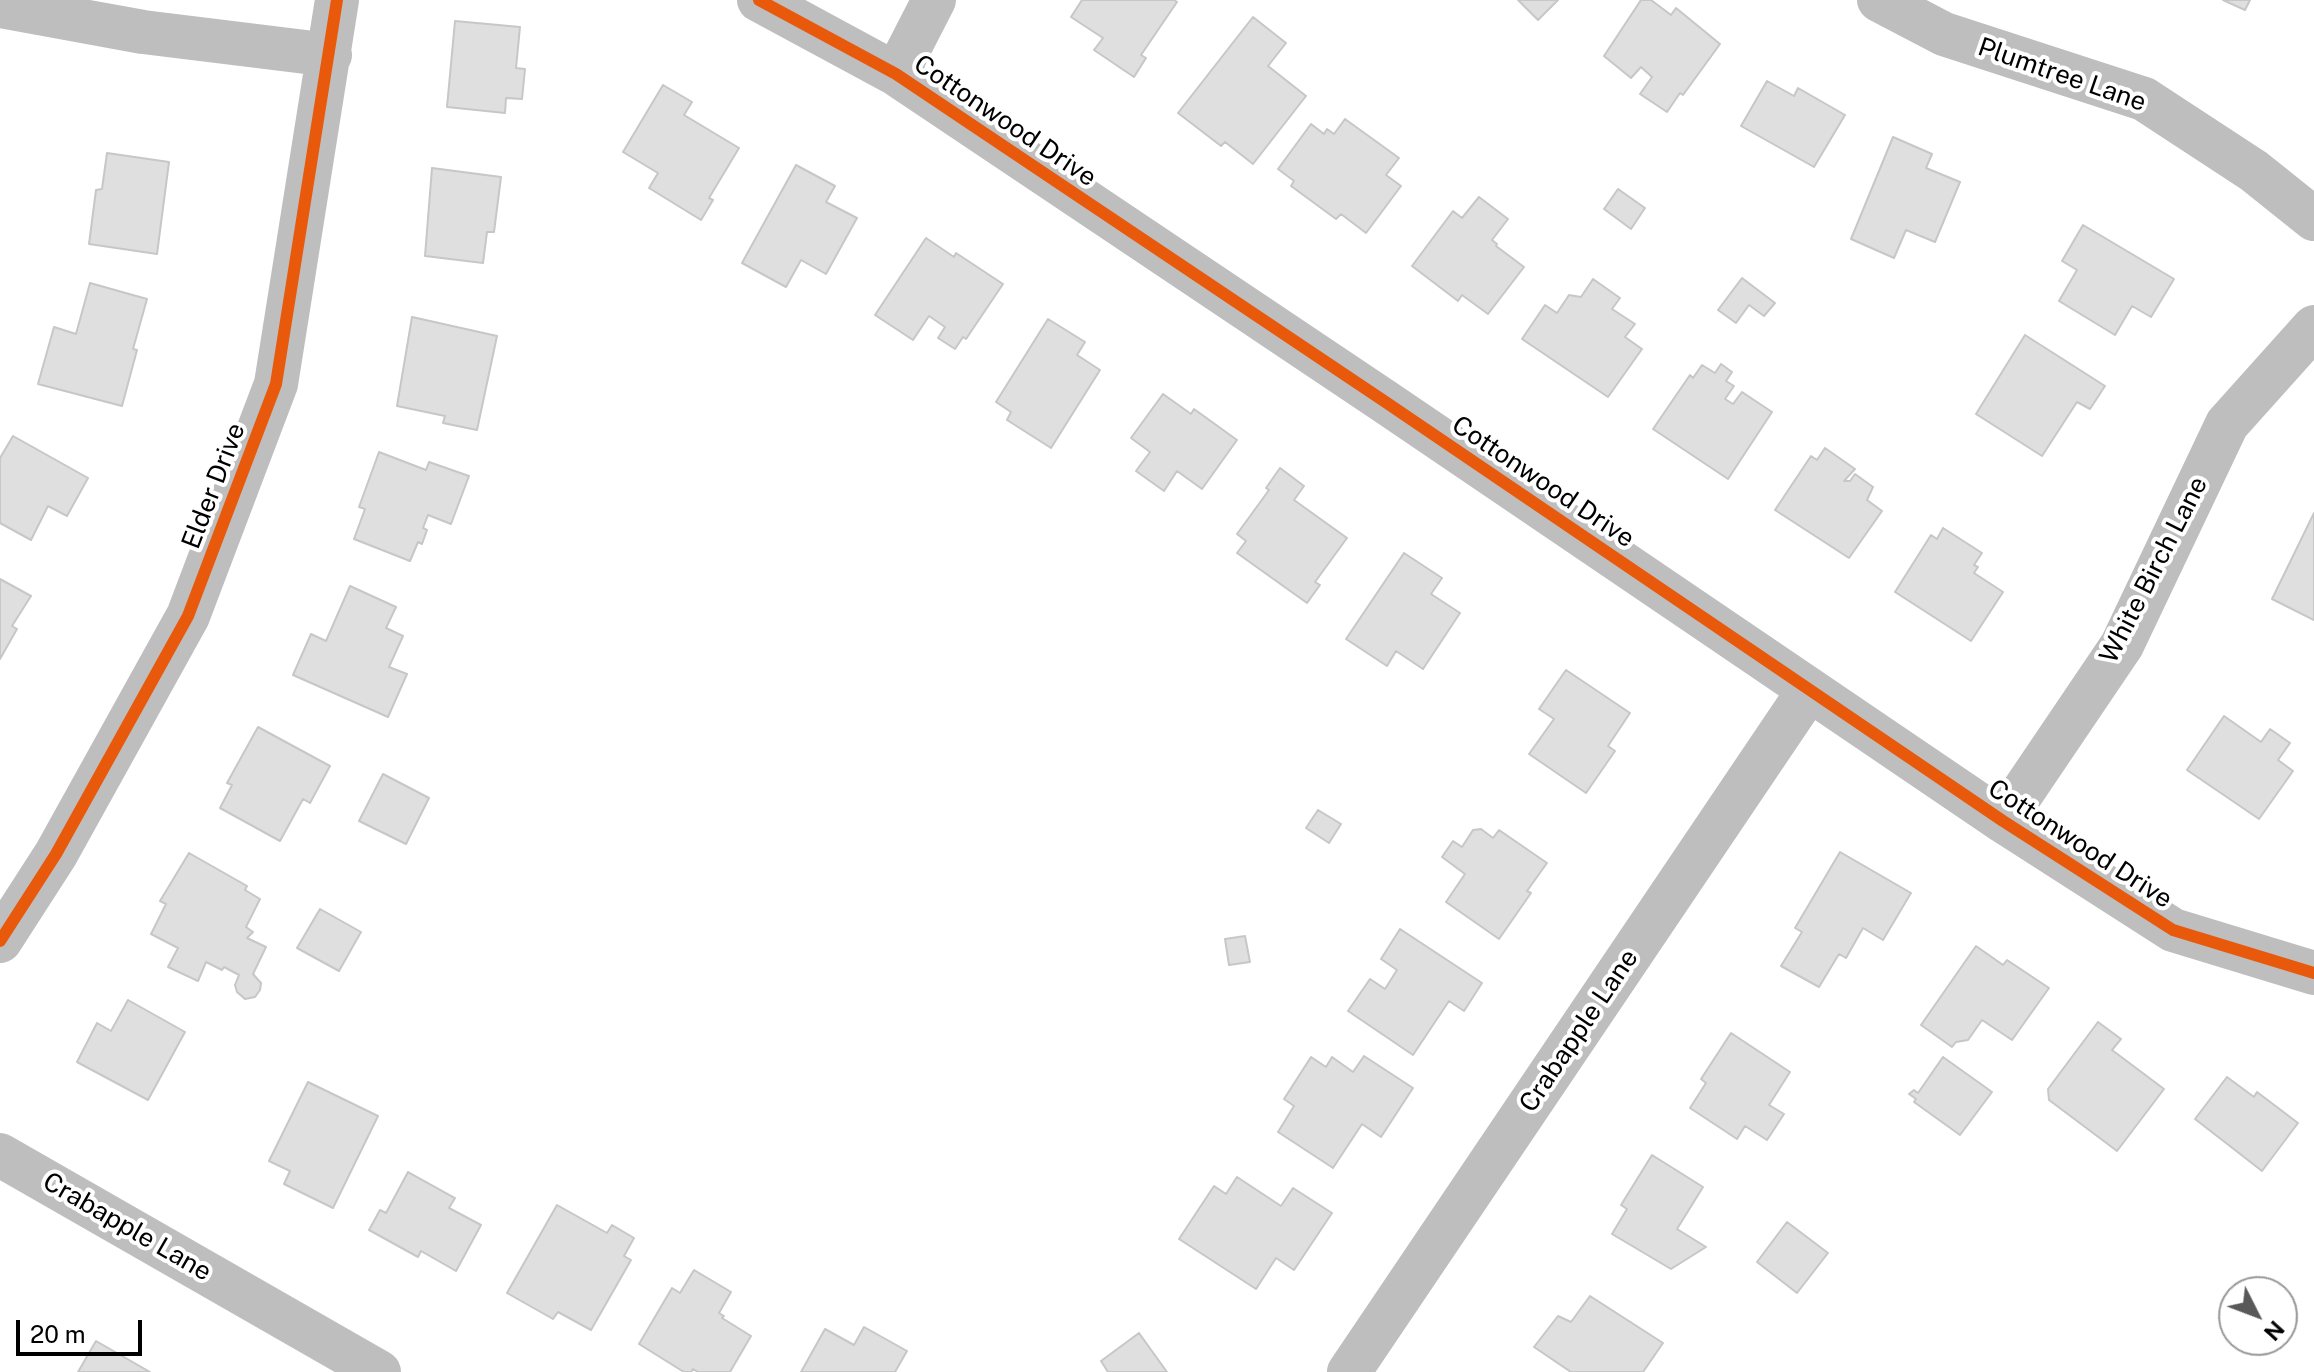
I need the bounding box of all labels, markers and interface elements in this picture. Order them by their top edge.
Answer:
street label: Plumtree Lane [1974,32,2150,118]
street label: Cottonwood Drive [908,48,1102,194]
street label: Cottonwood Drive [1446,409,1640,555]
street label: Elder Drive [176,419,252,553]
street label: White Birch Lane [2094,472,2214,668]
street label: Cottonwood Drive [1982,773,2178,915]
street label: Crabapple Lane [1513,944,1645,1118]
street label: Crabapple Lane [37,1166,217,1288]
north arrow [2218,1276,2298,1356]
scale bar [20,1304,146,1354]
text: N [2259,1316,2290,1346]
text: 20 m [30,1320,86,1348]

